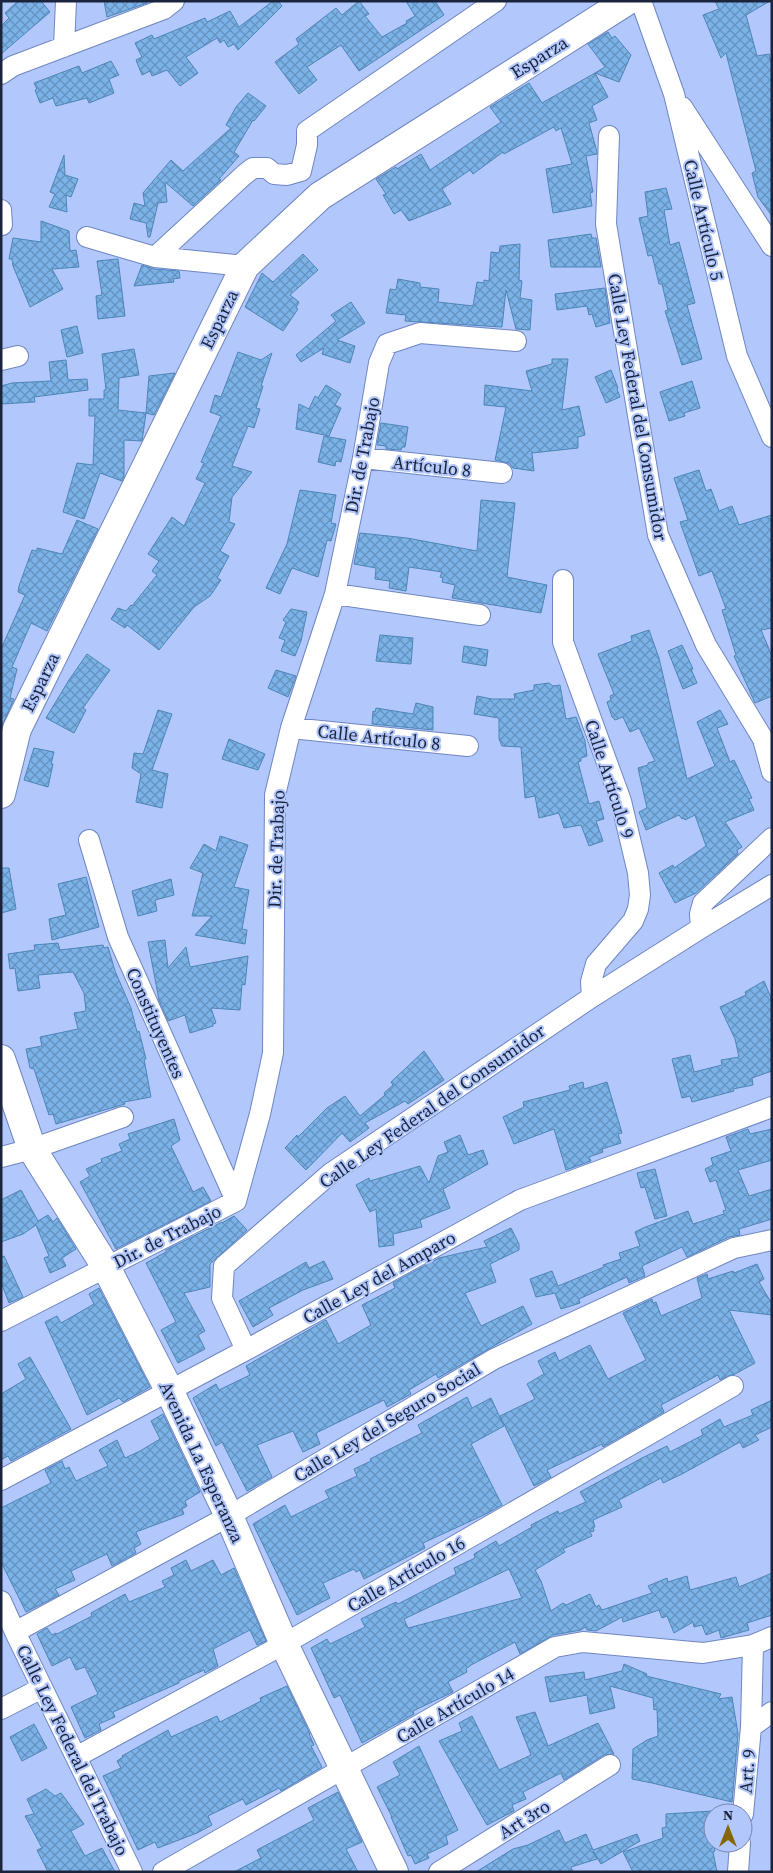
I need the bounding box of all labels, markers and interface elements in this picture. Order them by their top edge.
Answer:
street label: Esparza [506,29,573,84]
street label: Calle Artículo 5 [678,157,730,283]
street label: Calle Ley Federal del Consumidor [602,272,674,543]
street label: Esparza [194,284,244,353]
street label: Dir. de Trabajo [338,394,386,515]
street label: Artículo 8 [391,449,473,483]
street label: Esparza [15,647,65,716]
street label: Calle Artículo 9 [579,716,641,842]
street label: Calle Artículo 8 [316,718,442,756]
street label: Dir. de Trabajo [261,789,291,909]
street label: Constituyentes [120,964,192,1083]
street label: Calle Ley Federal del Consumidor [314,1018,550,1194]
street label: Dir. de Trabajo [109,1198,225,1274]
street label: Calle Ley del Amparo [298,1224,460,1329]
street label: Calle Ley del Seguro Social [289,1356,485,1488]
street label: Avenida La Esperanza [154,1377,251,1548]
street label: Calle Artículo 16 [342,1530,470,1618]
street label: Calle Ley Federal del Trabajo [11,1640,135,1860]
street label: Calle Artículo 14 [391,1661,519,1749]
street label: Art. 9 [733,1748,761,1794]
street label: Art 3ro [494,1793,555,1845]
north arrow [703,1803,753,1853]
text: N [723,1805,733,1825]

